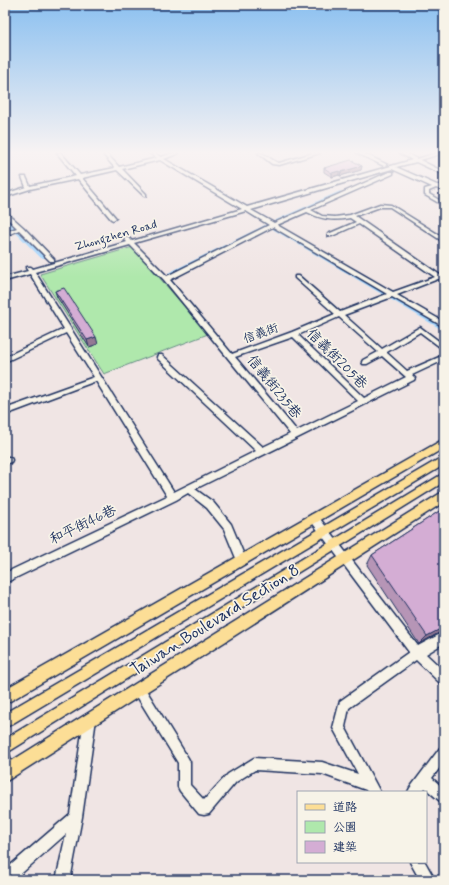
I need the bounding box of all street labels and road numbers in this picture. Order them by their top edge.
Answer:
street label: Zhongzhen Road [73,217,159,256]
street label: 信義街 [241,320,281,348]
street label: 信義街205巷 [303,325,372,394]
street label: 信義街235巷 [243,352,306,423]
street label: 和平街46巷 [47,501,120,549]
street label: Taiwan Boulevard Section 8 [126,559,304,681]

